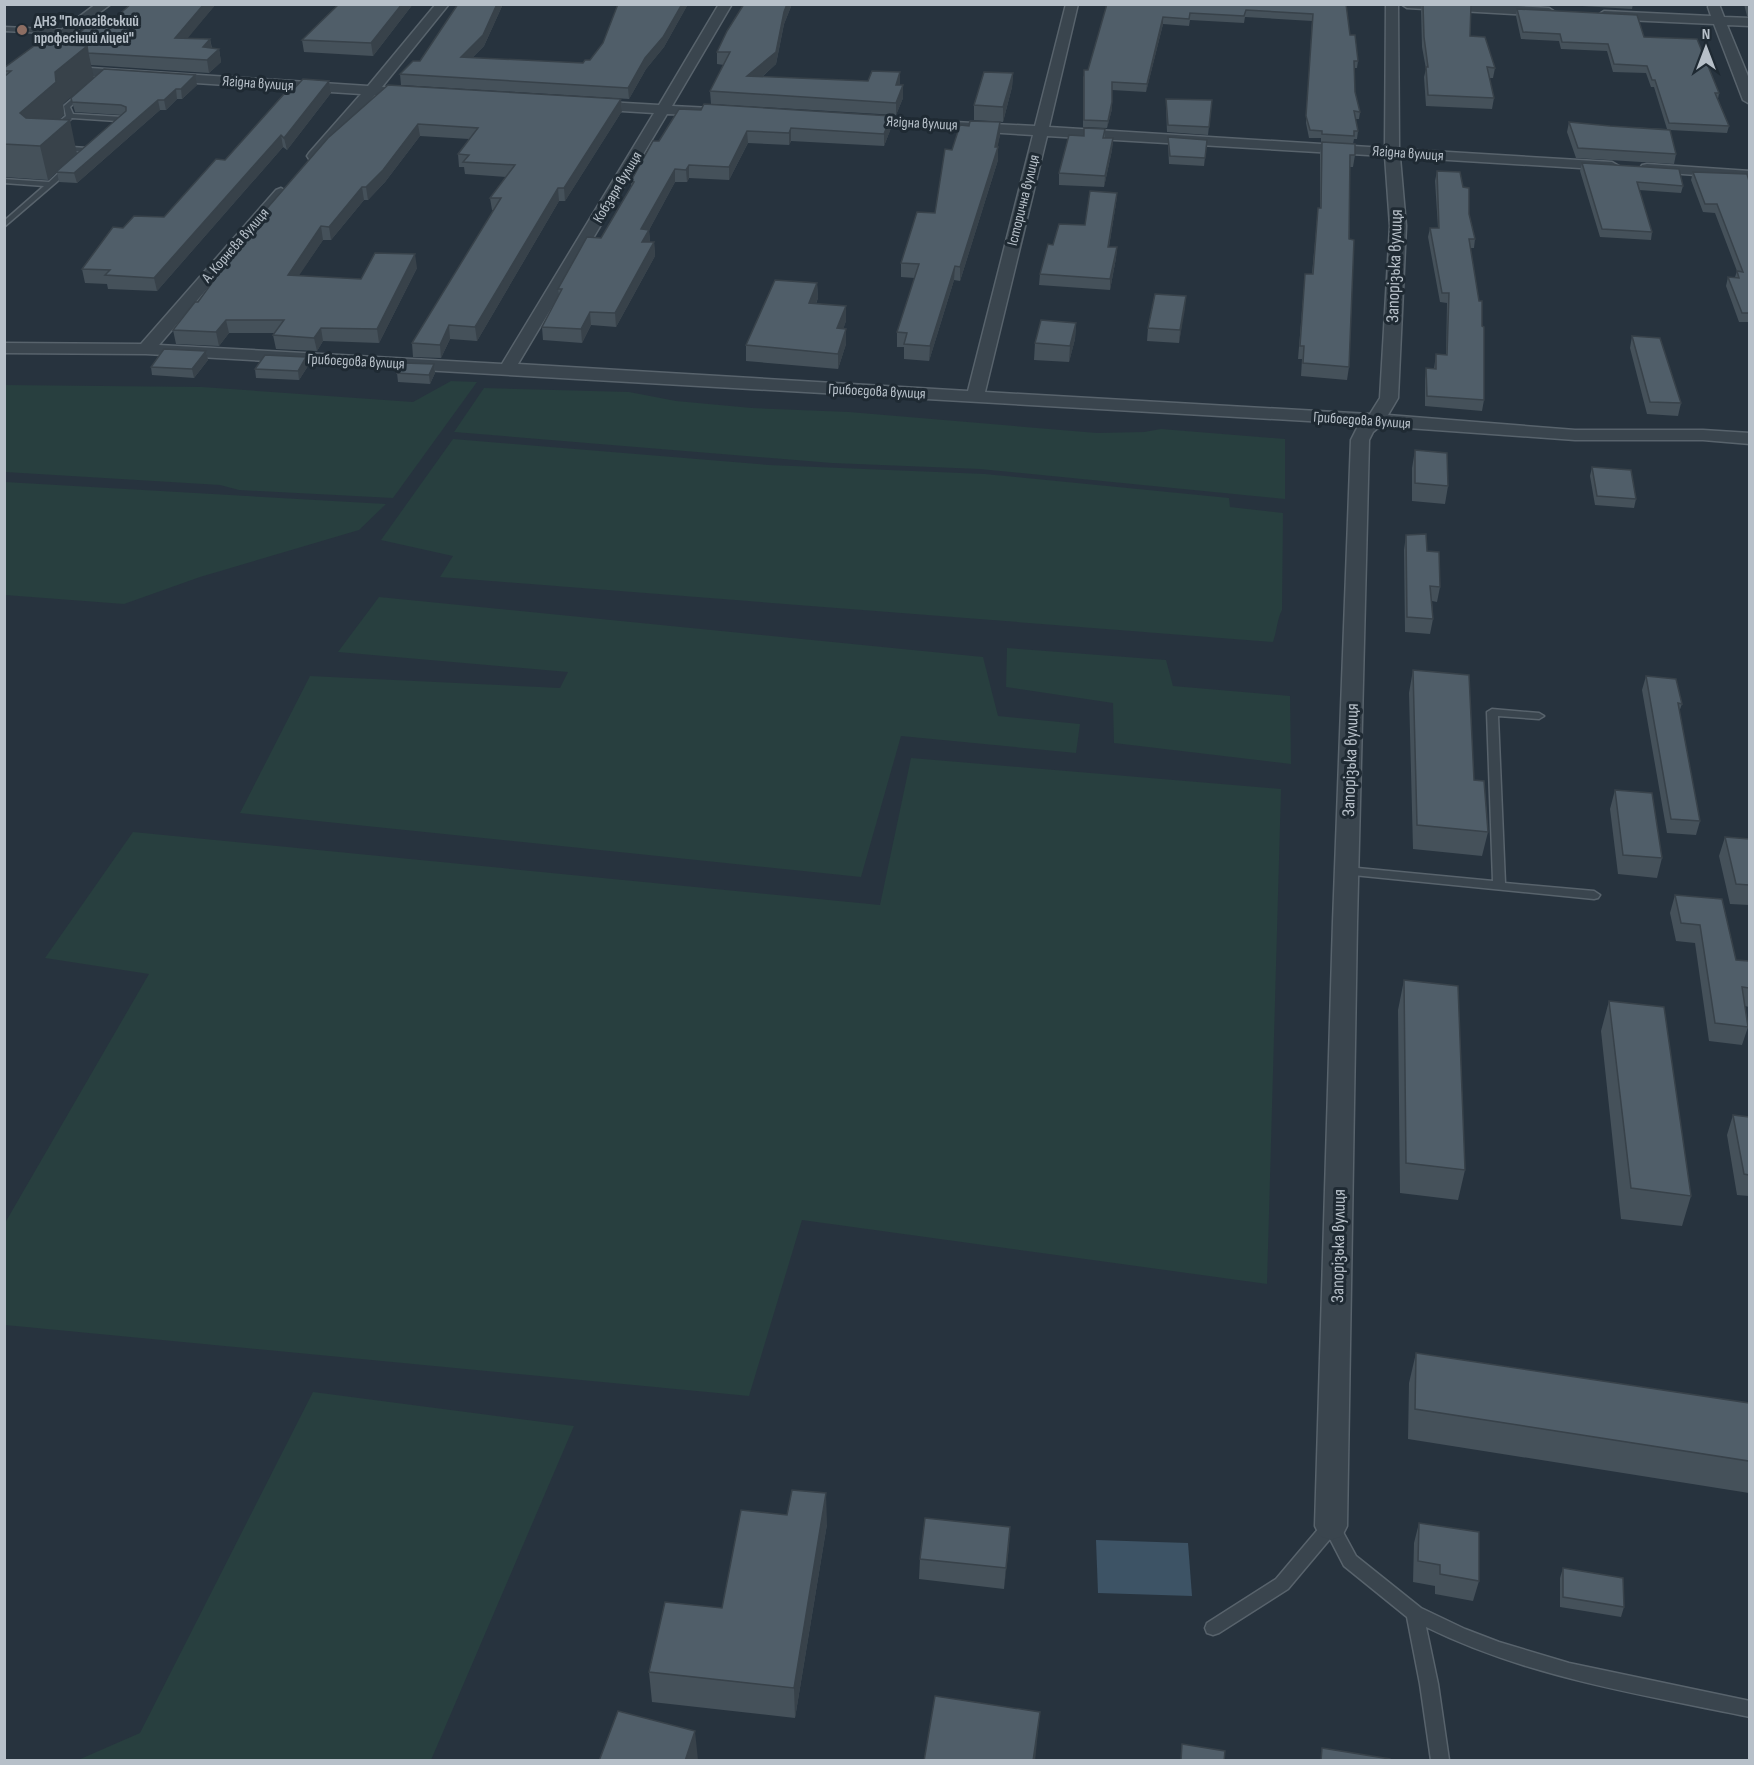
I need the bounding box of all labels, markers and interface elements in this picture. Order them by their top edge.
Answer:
place label: ДНЗ "Пологівський професіний ліцей" [34,12,139,48]
north arrow [1676,18,1736,78]
marker: ДНЗ "Пологівський професіний ліцей" [15,23,29,37]
text: N [1702,25,1710,44]
street label: Ягідна вулиця [222,72,294,95]
street label: Ягідна вулиця [886,112,958,135]
street label: Ягідна вулиця [1372,142,1444,165]
street label: Кобзаря вулиця [589,148,646,227]
street label: Історична вулиця [1003,152,1044,248]
street label: А. Корнєва вулиця [197,204,273,287]
street label: Запорізька вулиця [1382,209,1407,323]
street label: Грибоєдова вулиця [307,349,405,374]
street label: Грибоєдова вулиця [828,379,926,404]
street label: Грибоєдова вулиця [1313,408,1411,433]
street label: Запорізька вулиця [1338,703,1363,817]
street label: Запорізька вулиця [1327,1189,1350,1303]

